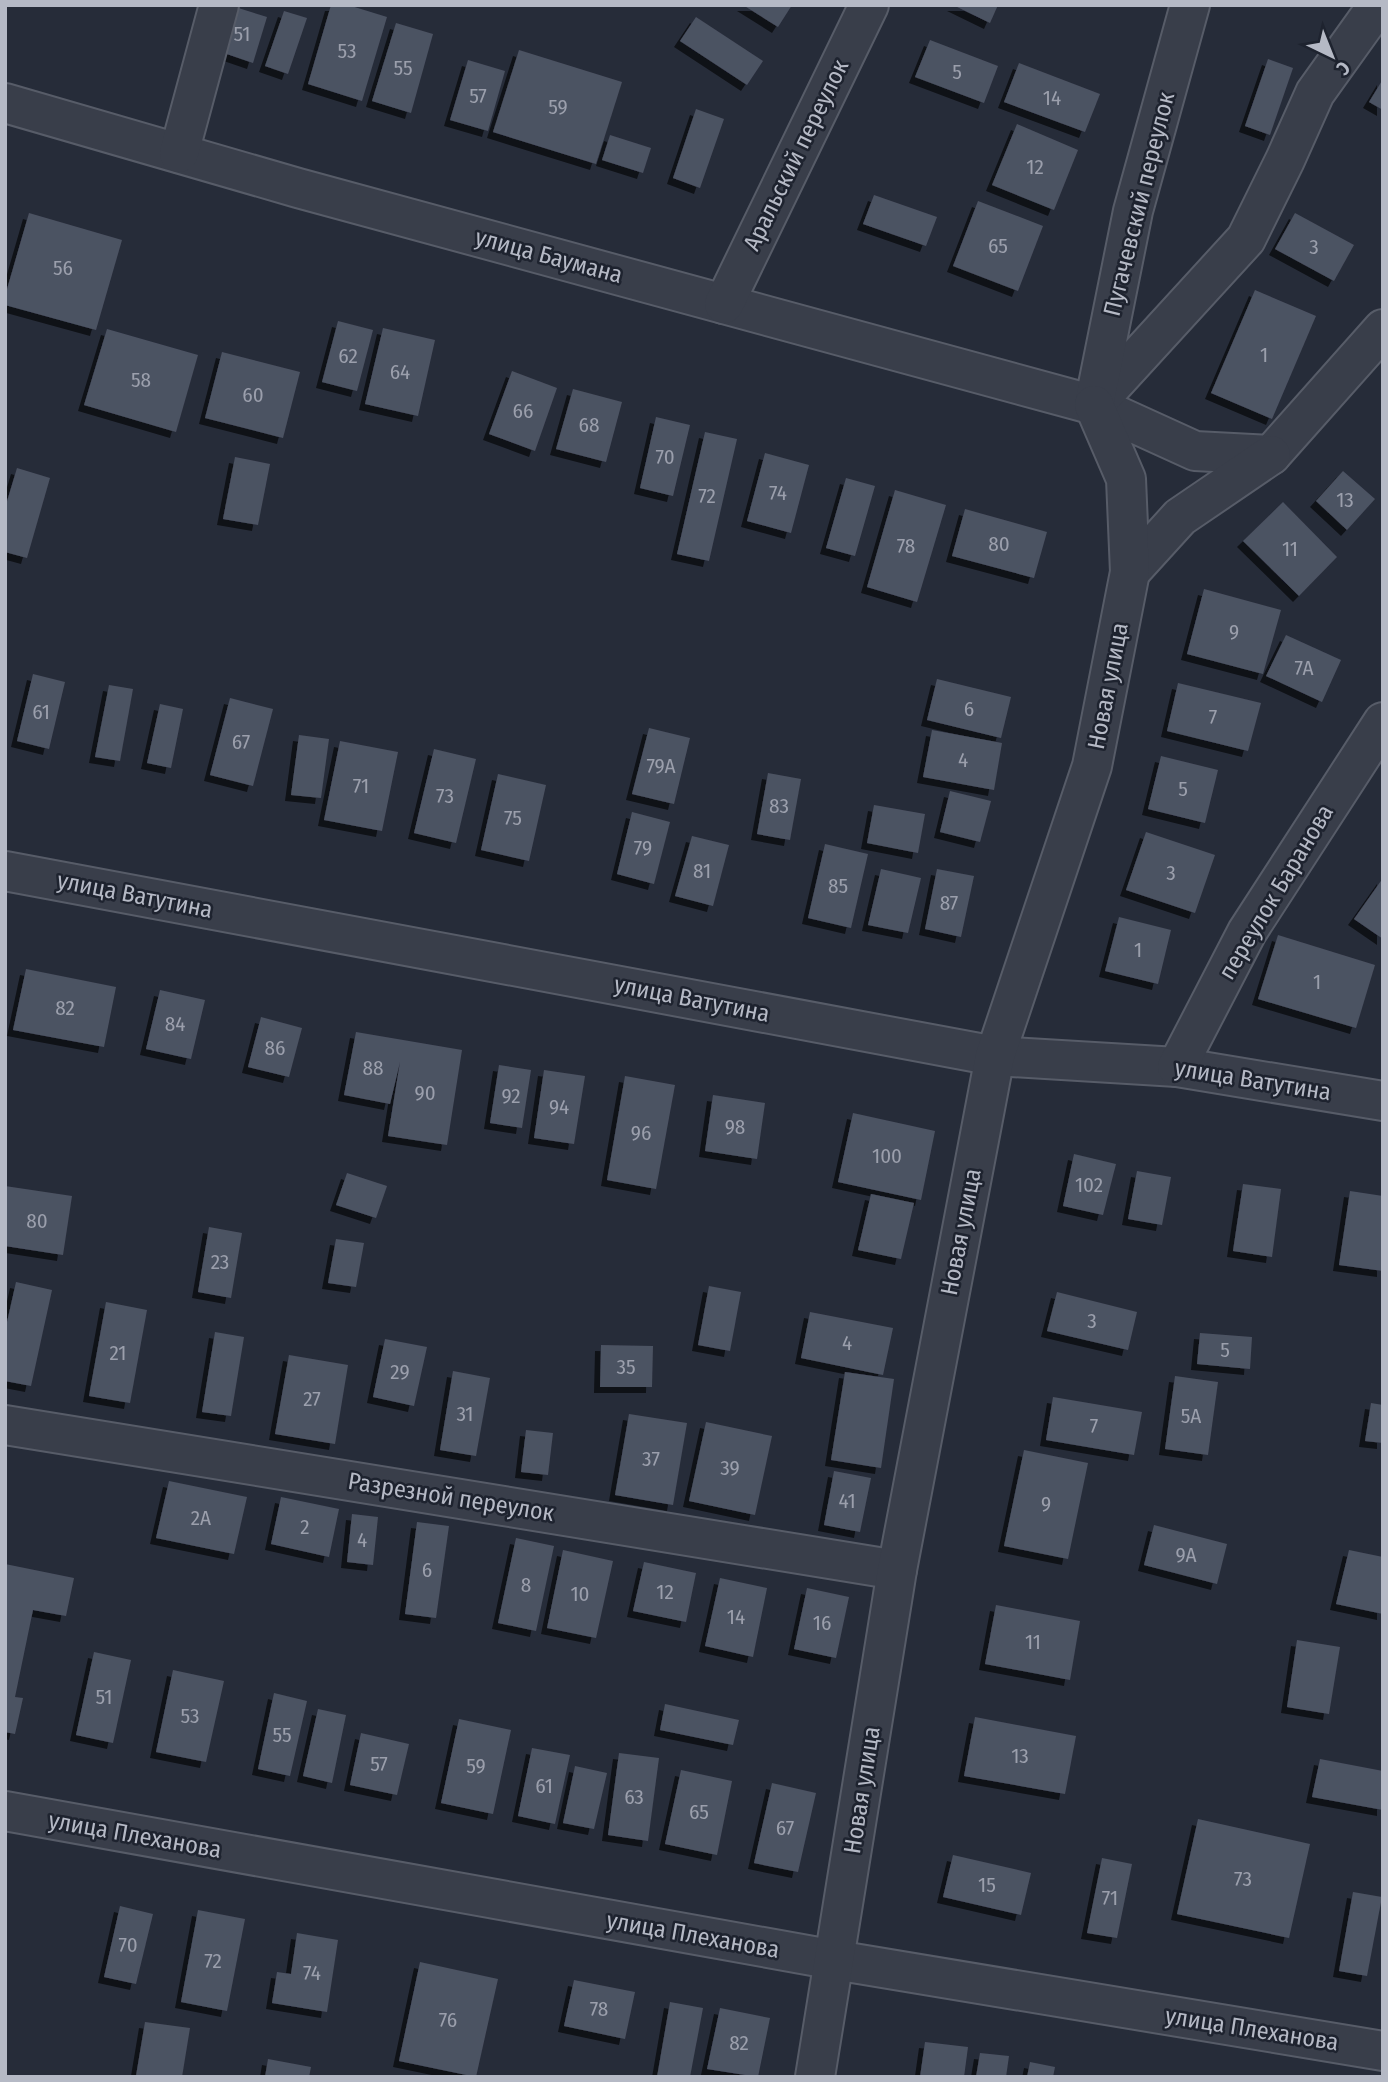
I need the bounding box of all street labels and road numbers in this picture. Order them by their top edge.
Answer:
street label: Аральский переулок [738,54,855,255]
street label: Пугачевский переулок [1098,88,1181,319]
street label: улица Баумана [472,223,626,289]
street label: Новая улица [1082,620,1134,752]
street label: переулок Баранова [1213,799,1339,985]
street label: улица Ватутина [55,866,215,924]
street label: улица Ватутина [612,970,772,1028]
street label: улица Ватутина [1173,1054,1333,1106]
street label: Новая улица [935,1166,987,1298]
street label: Разрезной переулок [346,1467,557,1527]
street label: Новая улица [838,1724,886,1856]
street label: улица Плеханова [46,1806,224,1864]
street label: улица Плеханова [604,1906,782,1964]
street label: улица Плеханова [1163,2001,1341,2057]

